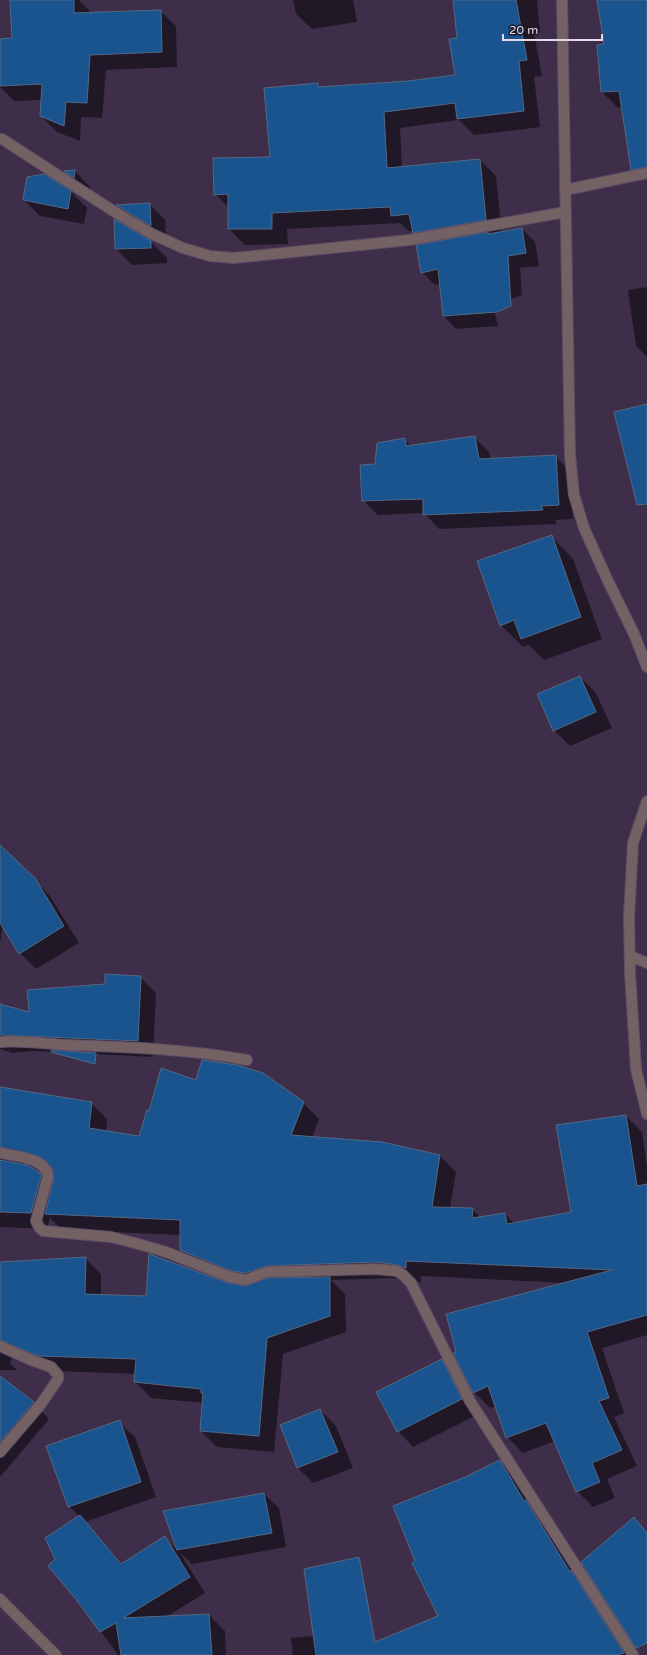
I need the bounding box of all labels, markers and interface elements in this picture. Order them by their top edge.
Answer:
scale bar [503,16,602,42]
text: 20 m [509,23,538,37]

